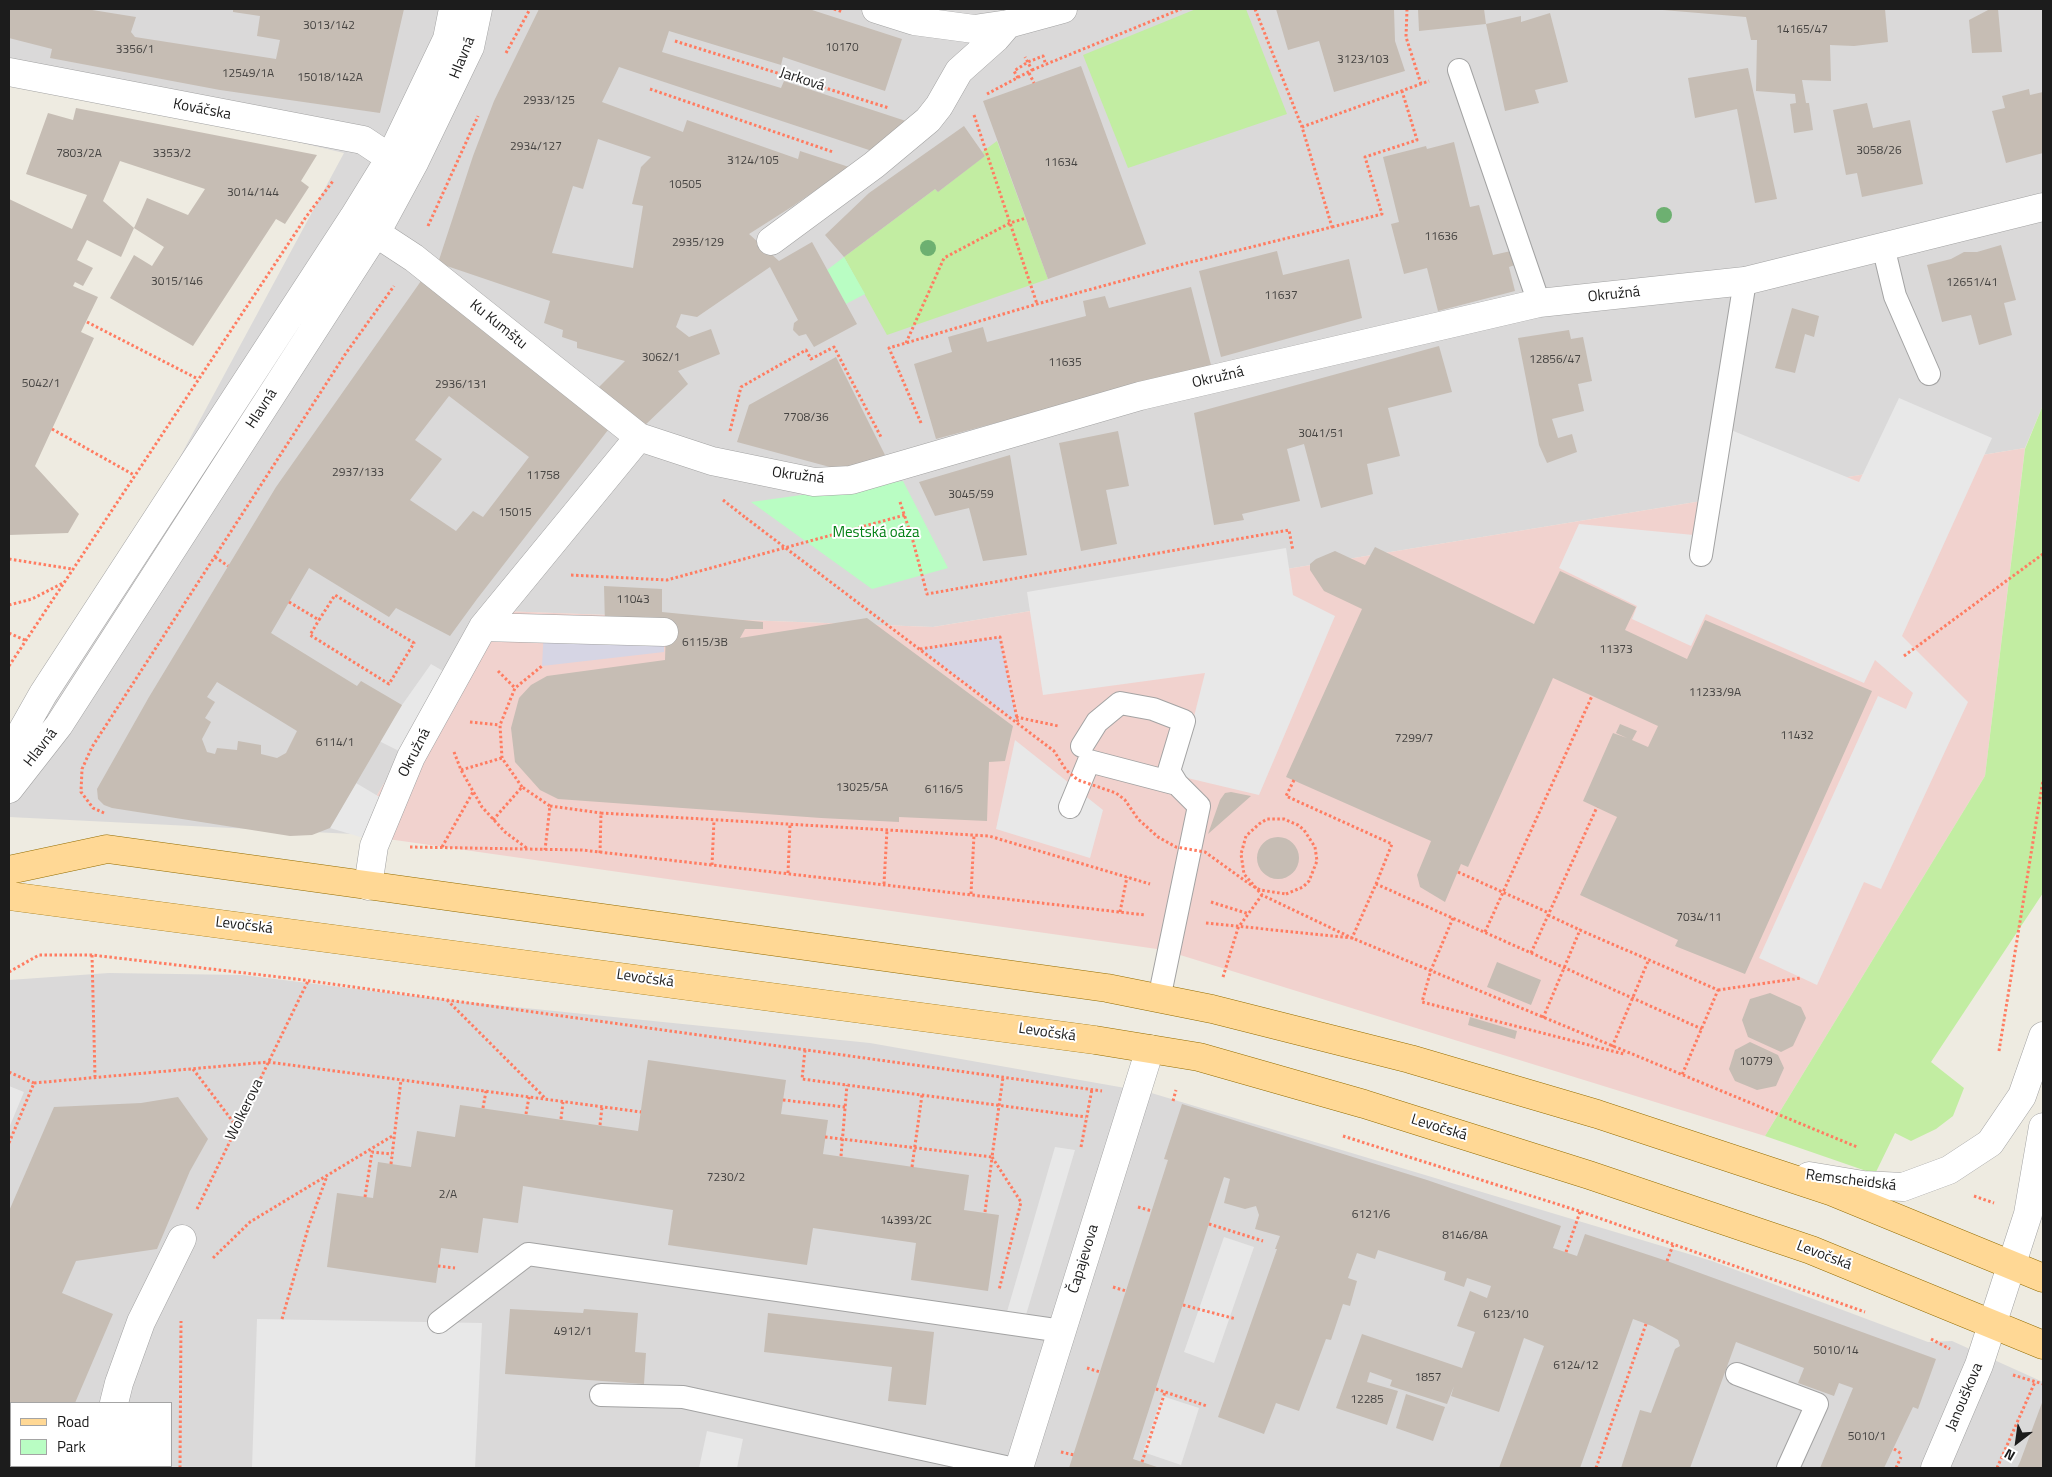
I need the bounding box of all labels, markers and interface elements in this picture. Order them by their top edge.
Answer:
house number: 3013/142 [303,19,355,33]
house number: 14165/47 [1776,23,1828,37]
street label: Hlavná [446,34,480,82]
house number: 10170 [825,41,859,55]
house number: 3356/1 [116,43,154,57]
house number: 3123/103 [1337,53,1389,67]
street label: Jarková [777,64,827,96]
house number: 12549/1A [222,67,274,81]
house number: 15018/142A [297,71,363,85]
house number: 2933/125 [523,94,575,108]
street label: Kováčska [171,96,233,124]
house number: 2934/127 [510,140,562,154]
house number: 3058/26 [1856,144,1902,158]
house number: 7803/2A [56,147,102,161]
house number: 3353/2 [153,147,191,161]
house number: 3124/105 [727,154,779,168]
house number: 11634 [1044,156,1078,170]
house number: 10505 [668,178,702,192]
house number: 3014/144 [227,186,279,200]
house number: 11636 [1424,230,1458,244]
house number: 2935/129 [672,236,724,250]
house number: 3015/146 [151,275,203,289]
house number: 12651/41 [1946,276,1998,290]
street label: Okružná [1587,283,1641,307]
house number: 11637 [1264,289,1298,303]
street label: Ku Kumštu [466,296,530,354]
house number: 3062/1 [642,351,680,365]
house number: 12856/47 [1529,353,1581,367]
house number: 11635 [1048,356,1082,370]
street label: Okružná [1190,363,1246,393]
house number: 5042/1 [22,377,60,391]
house number: 2936/131 [435,378,487,392]
street label: Hlavná [243,386,281,432]
house number: 7708/36 [783,411,829,425]
house number: 3041/51 [1298,427,1344,441]
street label: Okružná [771,464,825,488]
house number: 2937/133 [332,466,384,480]
house number: 11758 [526,469,560,483]
house number: 3045/59 [948,488,994,502]
house number: 15015 [498,506,532,520]
park label: Mestská oáza [832,524,920,542]
house number: 11043 [616,593,650,607]
house number: 6115/3B [682,636,728,650]
house number: 11373 [1599,643,1633,657]
house number: 11233/9A [1689,686,1741,700]
street label: Hlavná [20,725,62,771]
street label: Okružná [395,725,435,781]
house number: 11432 [1780,729,1814,743]
house number: 7299/7 [1395,732,1433,746]
house number: 6114/1 [316,736,354,750]
house number: 13025/5A [836,781,888,795]
house number: 6116/5 [925,783,963,797]
house number: 7034/11 [1676,911,1722,925]
street label: Levočská [214,914,274,938]
street label: Levočská [615,966,675,992]
street label: Levočská [1017,1020,1077,1046]
house number: 10779 [1739,1055,1773,1069]
street label: Wolkerova [222,1076,268,1144]
street label: Levočská [1409,1111,1469,1145]
street label: Remscheidská [1805,1167,1897,1195]
house number: 7230/2 [707,1171,745,1185]
house number: 2/A [439,1188,457,1202]
house number: 6121/6 [1352,1208,1390,1222]
house number: 14393/2C [880,1214,932,1228]
street label: Čapajevova [1065,1222,1103,1296]
house number: 8146/8A [1442,1229,1488,1243]
street label: Levočská [1794,1237,1854,1275]
house number: 6123/10 [1483,1308,1529,1322]
house number: 4912/1 [554,1325,592,1339]
house number: 5010/14 [1813,1344,1859,1358]
house number: 6124/12 [1553,1359,1599,1373]
street label: Janouškova [1943,1360,1987,1434]
house number: 1857 [1415,1371,1441,1385]
house number: 12285 [1350,1393,1384,1407]
legend [10,1402,172,1467]
text: Road [57,1410,89,1433]
north arrow [1992,1417,2042,1467]
house number: 5010/1 [1848,1430,1886,1444]
text: Park [57,1435,86,1458]
text: N [2000,1444,2019,1467]

